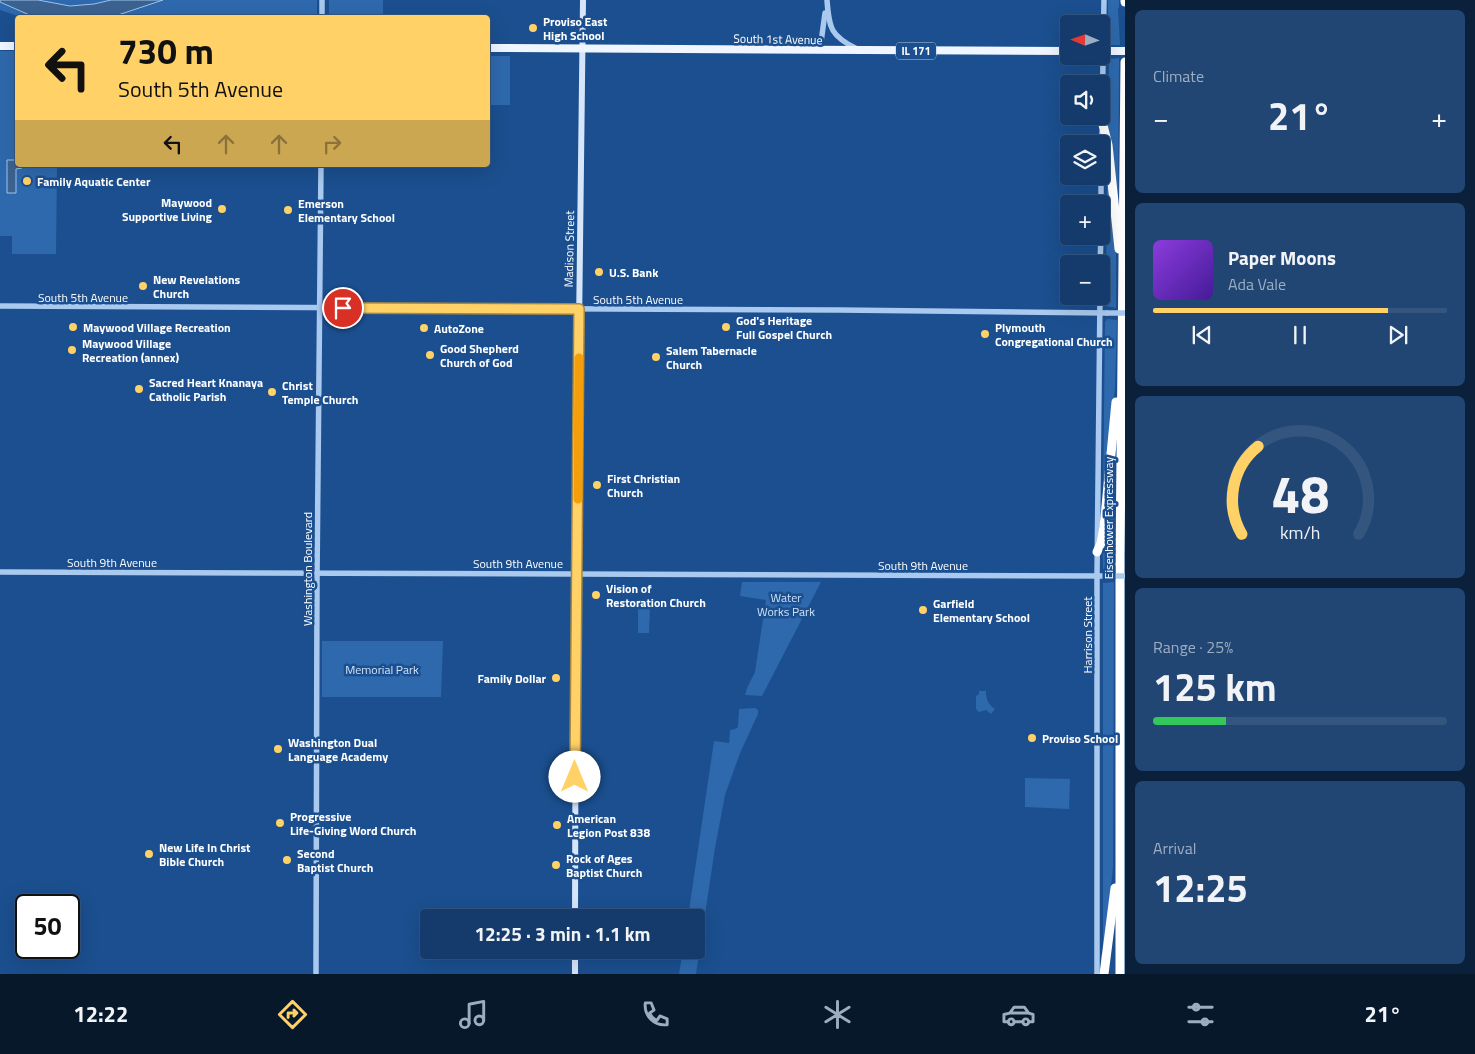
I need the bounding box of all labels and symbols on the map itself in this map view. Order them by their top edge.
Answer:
place label: Proviso East High School [543,12,608,45]
north arrow [1060,15,1110,65]
marker: Proviso East High School [527,22,539,34]
street label: South 1st Avenue [733,29,823,49]
road number: IL 171 [896,42,936,59]
place label: Family Aquatic Center [37,172,151,191]
marker: Family Aquatic Center [21,175,33,187]
place label: Maywood Supportive Living [122,193,213,226]
place label: Emerson Elementary School [298,194,395,227]
marker: Maywood Supportive Living [216,203,228,215]
marker: Emerson Elementary School [282,204,294,216]
street label: Madison Street [559,210,579,288]
place label: U.S. Bank [609,263,659,282]
marker: U.S. Bank [593,266,605,278]
place label: New Revelations Church [153,270,241,303]
marker: New Revelations Church [137,280,149,292]
pin [322,287,364,329]
street label: South 5th Avenue [38,288,128,307]
street label: South 5th Avenue [593,290,683,309]
place label: God's Heritage Full Gospel Church [736,311,832,344]
place label: Maywood Village Recreation [83,318,231,337]
place label: Plymouth Congregational Church [995,318,1113,351]
place label: AutoZone [434,319,484,338]
marker: Maywood Village Recreation [67,321,79,333]
marker: God's Heritage Full Gospel Church [720,321,732,333]
marker: AutoZone [418,322,430,334]
marker: Plymouth Congregational Church [979,328,991,340]
place label: Maywood Village Recreation (annex) [82,334,179,367]
place label: Good Shepherd Church of God [440,339,519,372]
place label: Salem Tabernacle Church [666,341,757,374]
marker: Maywood Village Recreation (annex) [66,344,78,356]
marker: Good Shepherd Church of God [424,349,436,361]
marker: Salem Tabernacle Church [650,351,662,363]
place label: Sacred Heart Knanaya Catholic Parish [149,373,263,406]
place label: Christ Temple Church [282,376,358,409]
marker: Sacred Heart Knanaya Catholic Parish [133,383,145,395]
marker: Christ Temple Church [266,386,278,398]
street label: Eisenhower Expressway [1099,457,1118,579]
place label: First Christian Church [607,469,680,502]
marker: First Christian Church [591,479,603,491]
street label: Washington Boulevard [298,512,317,626]
street label: South 9th Avenue [67,553,157,572]
street label: South 9th Avenue [473,554,563,573]
street label: South 9th Avenue [878,556,968,575]
place label: Vision of Restoration Church [606,579,706,612]
park label: Water Works Park [757,588,815,621]
marker: Vision of Restoration Church [590,589,602,601]
place label: Garfield Elementary School [933,594,1030,627]
street label: Harrison Street [1078,596,1097,673]
marker: Garfield Elementary School [917,604,929,616]
park label: Memorial Park [345,660,419,679]
place label: Family Dollar [478,669,547,688]
marker: Family Dollar [550,672,562,684]
place label: Proviso School [1042,729,1118,748]
marker: Proviso School [1026,732,1038,744]
place label: Washington Dual Language Academy [288,733,388,766]
marker: Washington Dual Language Academy [272,743,284,755]
position arrow [548,750,600,802]
place label: Progressive Life-Giving Word Church [290,807,416,840]
place label: American Legion Post 838 [567,809,651,842]
marker: Progressive Life-Giving Word Church [274,817,286,829]
marker: American Legion Post 838 [551,819,563,831]
place label: New Life In Christ Bible Church [159,838,251,871]
place label: Second Baptist Church [297,844,373,877]
marker: New Life In Christ Bible Church [143,848,155,860]
place label: Rock of Ages Baptist Church [566,849,642,882]
marker: Second Baptist Church [281,854,293,866]
marker: Rock of Ages Baptist Church [550,859,562,871]
speed limit sign: 50 [15,894,80,959]

